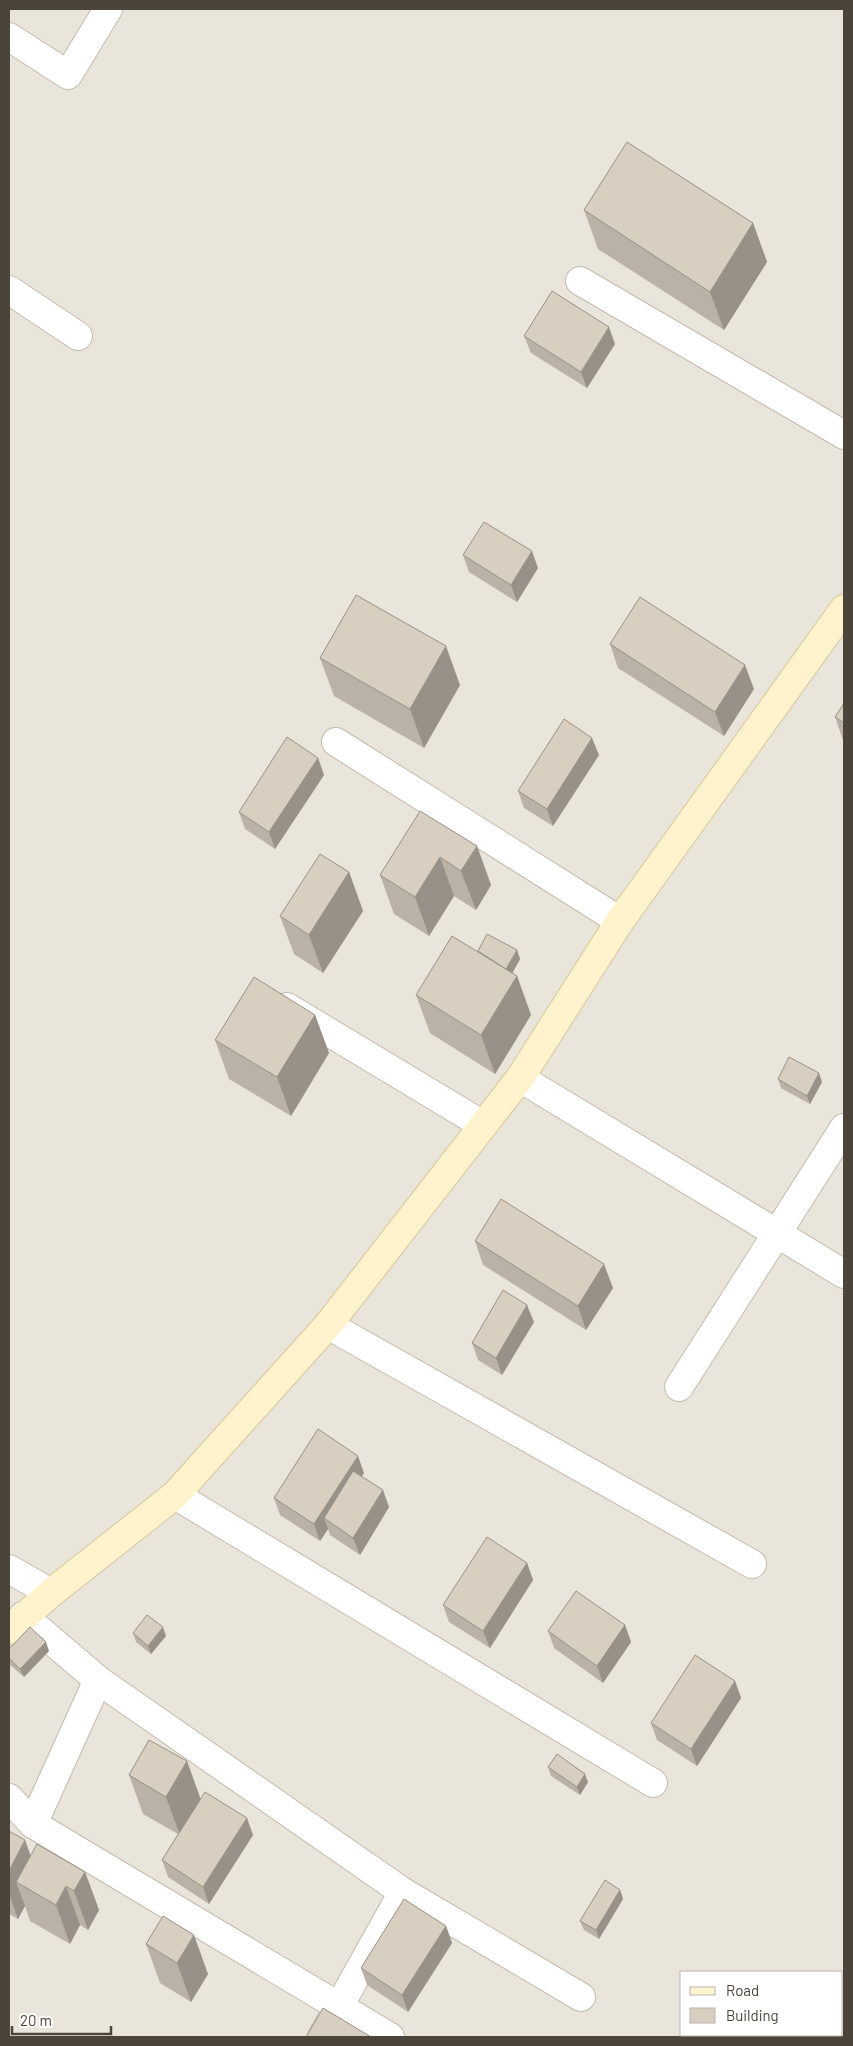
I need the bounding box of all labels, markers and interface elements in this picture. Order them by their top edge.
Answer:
legend [680,1971,843,2036]
text: Road [726,1981,759,1999]
scale bar [12,2004,111,2036]
text: Building [726,2006,779,2024]
text: 20 m [20,2011,52,2029]

